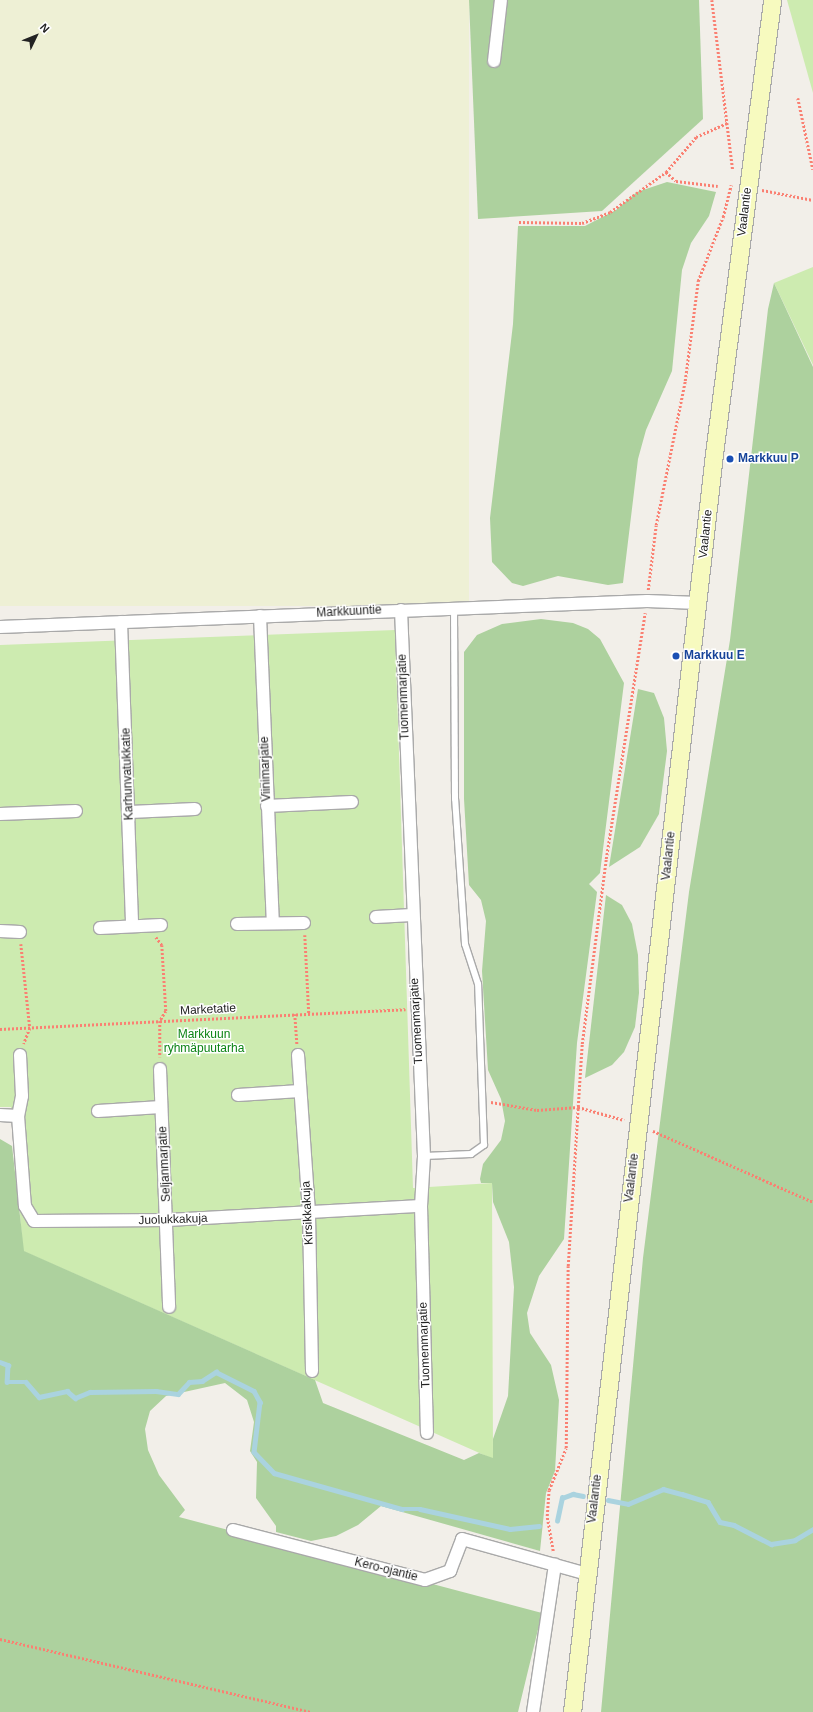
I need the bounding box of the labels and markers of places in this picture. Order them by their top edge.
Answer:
place label: Markkuu P [738,452,799,466]
marker: Markkuu P [725,454,735,464]
place label: Markkuu E [684,649,745,663]
marker: Markkuu E [671,651,681,661]

